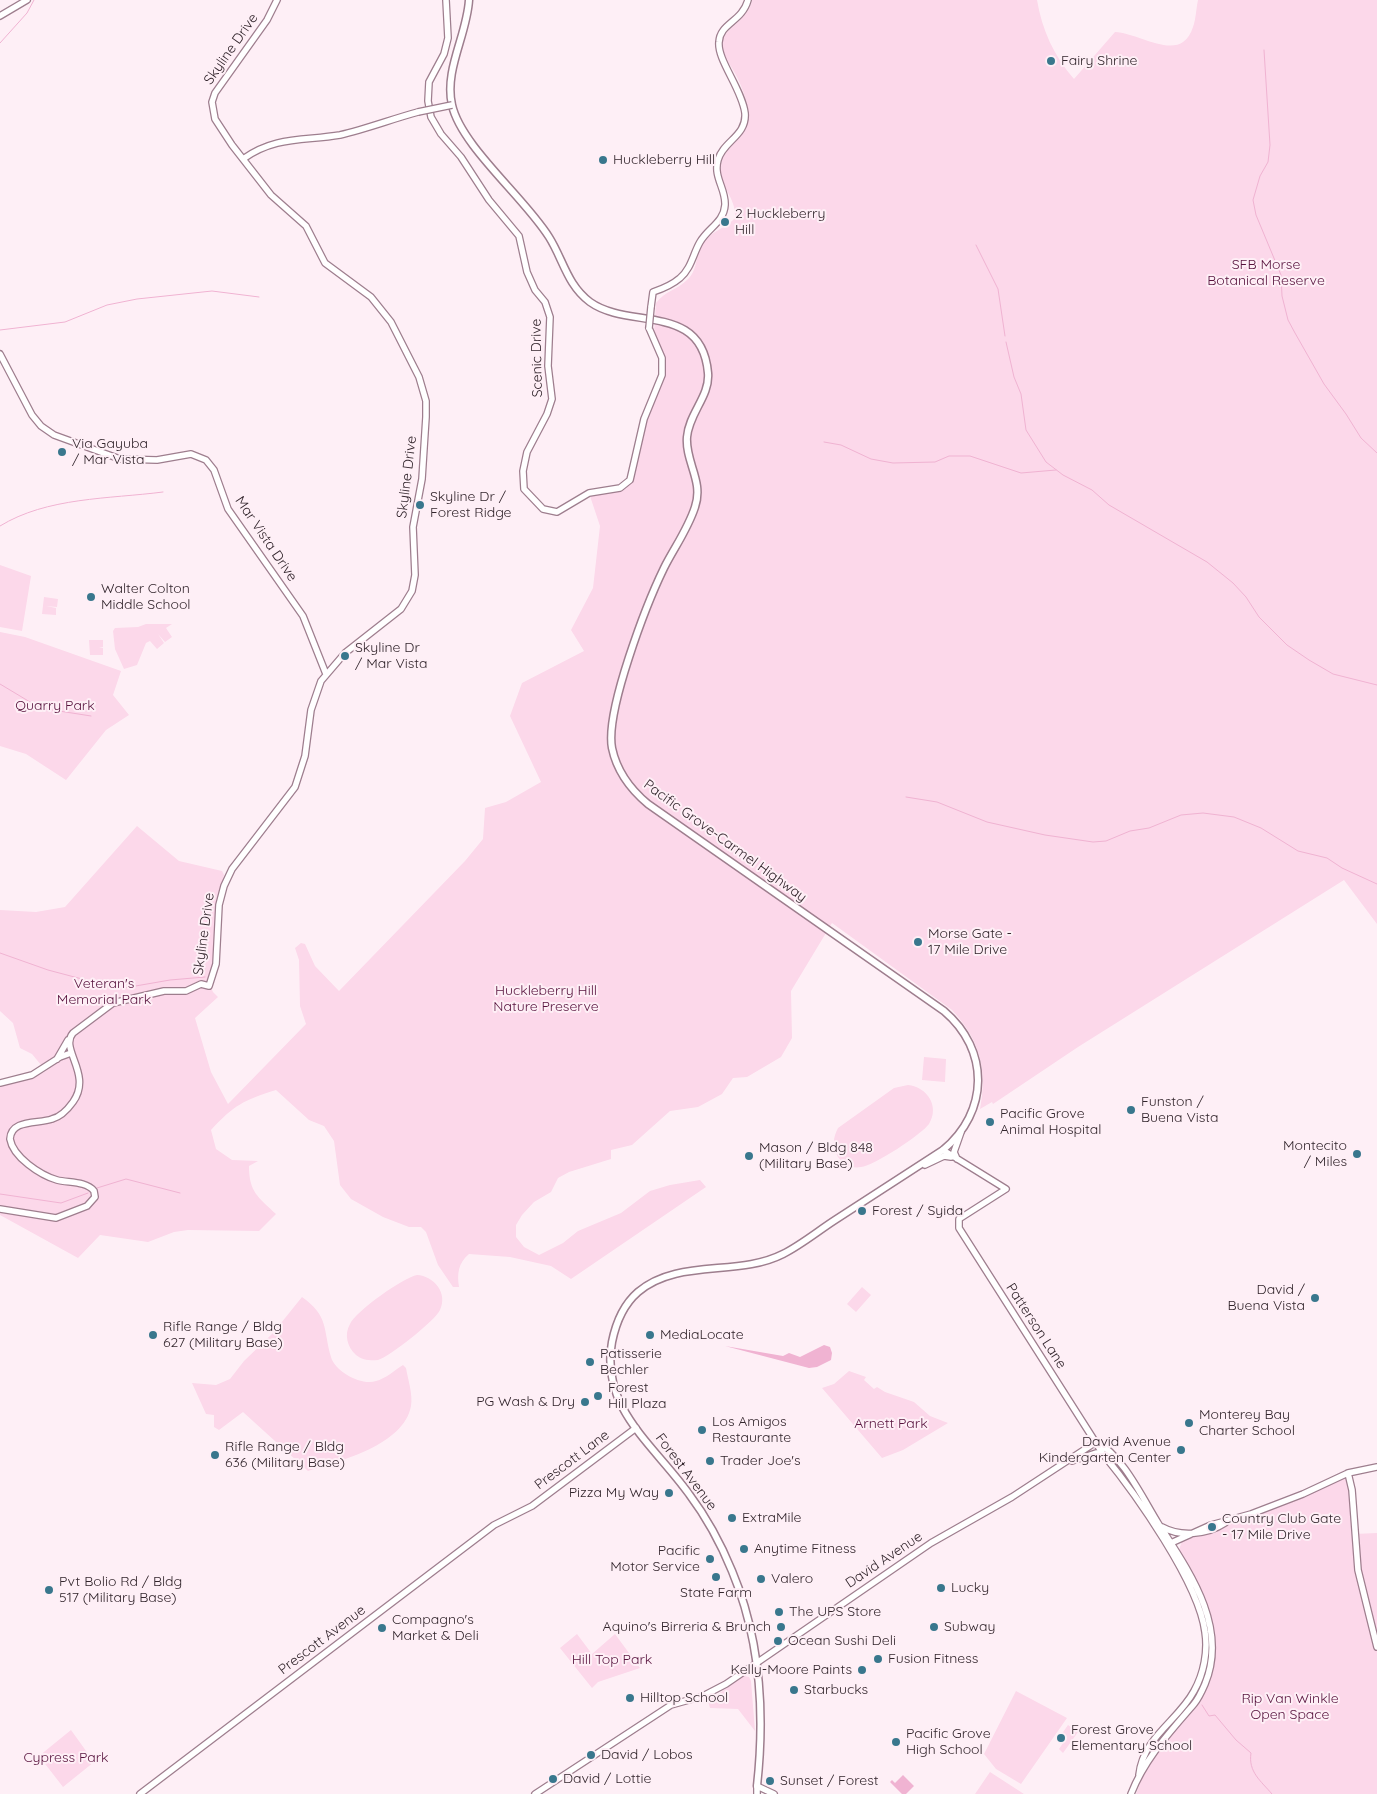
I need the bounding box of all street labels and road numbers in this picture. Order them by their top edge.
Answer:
street label: Skyline Drive [200,10,262,88]
street label: Scenic Drive [528,318,546,398]
street label: Skyline Drive [394,435,420,519]
street label: Mar Vista Drive [231,493,301,585]
street label: Pacific Grove-Carmel Highway [640,776,810,906]
street label: Skyline Drive [190,892,218,976]
street label: Patterson Lane [1002,1280,1070,1372]
street label: Prescott Lane [531,1427,613,1493]
street label: Forest Avenue [652,1430,720,1514]
street label: David Avenue [842,1528,926,1592]
street label: Prescott Avenue [275,1602,369,1678]

